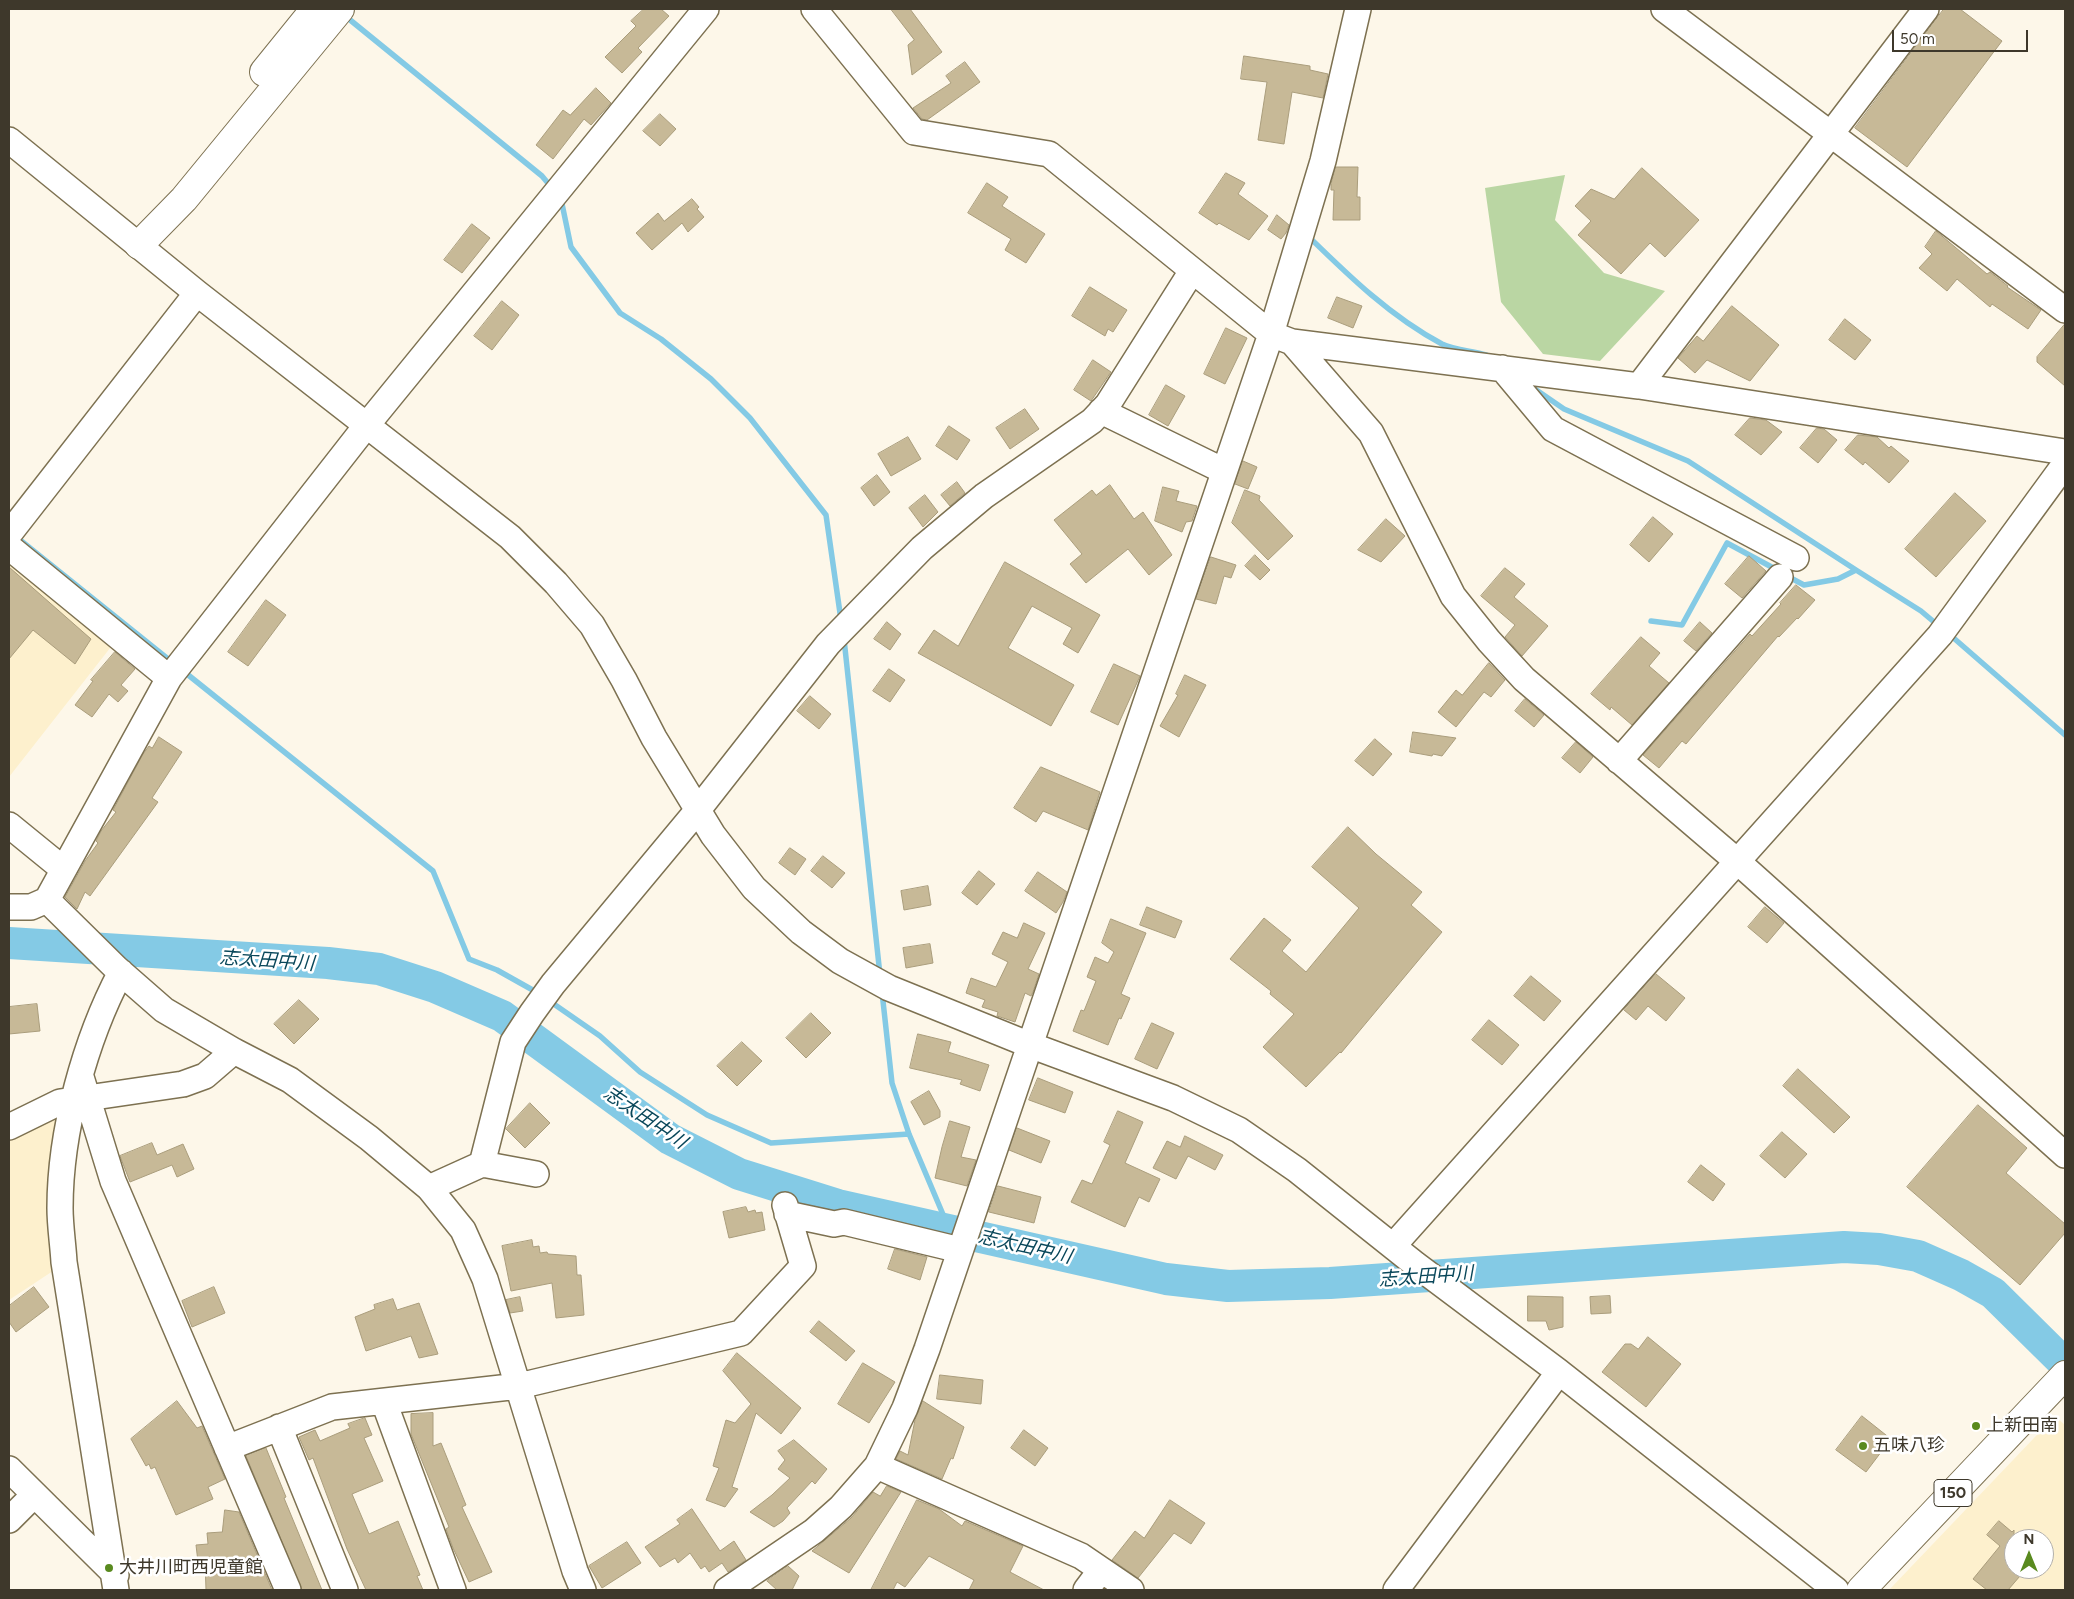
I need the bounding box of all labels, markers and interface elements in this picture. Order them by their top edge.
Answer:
scale bar [1894,20,2030,52]
text: 50 m [1900,30,1935,48]
water label: 志太田中川 [219,946,315,976]
water label: 志太田中川 [599,1082,691,1154]
water label: 志太田中川 [976,1225,1074,1269]
water label: 志太田中川 [1378,1262,1474,1292]
place label: 上新田南 [1986,1415,2058,1437]
marker: 上新田南 [1970,1420,1982,1432]
place label: 五味八珍 [1873,1435,1945,1457]
marker: 五味八珍 [1857,1440,1869,1452]
road number: 150 [1934,1480,1972,1506]
north arrow [2004,1529,2054,1579]
text: N [2024,1531,2034,1548]
place label: 大井川町西児童館 [119,1557,263,1579]
marker: 大井川町西児童館 [103,1562,115,1574]

